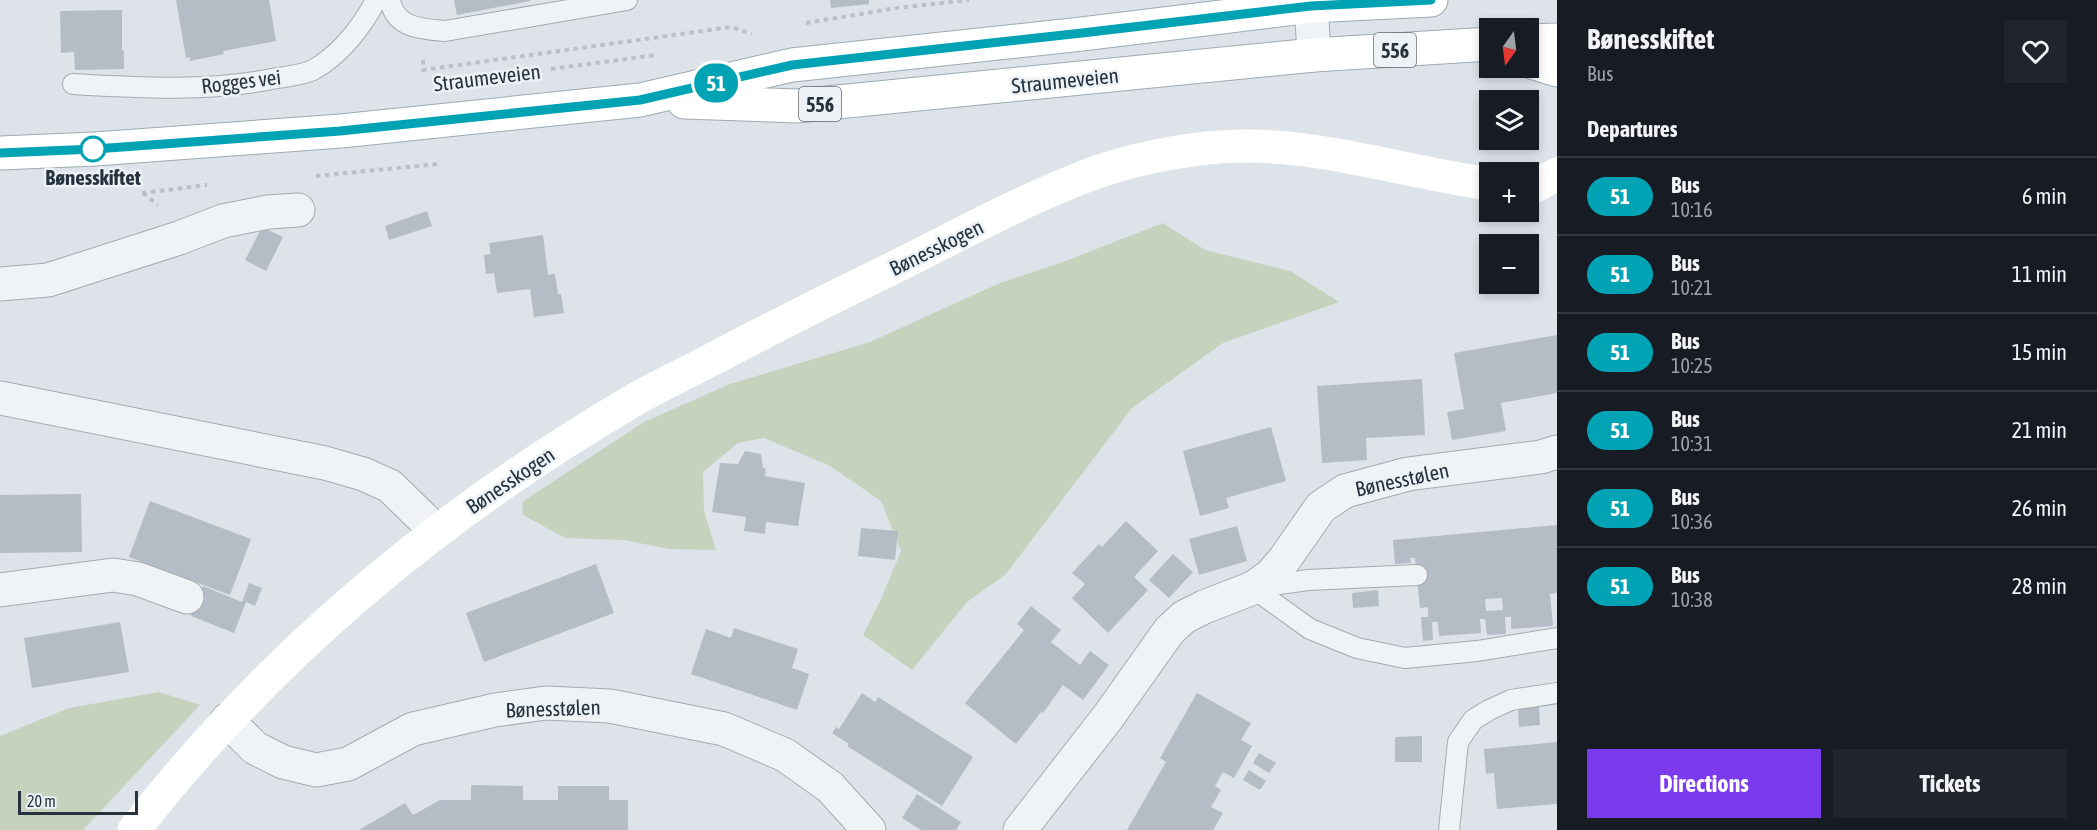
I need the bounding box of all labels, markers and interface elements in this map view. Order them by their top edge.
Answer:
north arrow [1479,18,1539,78]
map controls [1479,18,1539,294]
button: heart [2004,20,2067,83]
text: Bønesskiftet [1587,23,1714,55]
road number: 556 [1374,33,1416,67]
street label: Straumeveien [432,59,542,95]
street label: Straumeveien [1010,62,1120,98]
text: Bus [1587,62,1613,85]
street label: Rogges vei [200,64,282,98]
line badge: 51 [689,64,743,103]
text: 51 [706,71,726,95]
road number: 556 [799,87,841,121]
button: layers [1479,90,1539,150]
text: Departures [1587,116,1677,142]
marker: Bønesskiftet [80,136,106,162]
button: + [1479,162,1539,222]
place label: Bønesskiftet [45,165,141,189]
text: Bus [1671,172,1700,198]
text: 6 min [2022,183,2067,209]
text: 51 [1610,184,1630,208]
text: 10:16 [1671,198,1713,221]
street label: Bønesskogen [885,214,987,280]
button: − [1479,234,1539,294]
text: Bus [1671,250,1700,276]
text: 11 min [2012,261,2067,287]
text: 51 [1610,262,1630,286]
text: 10:21 [1671,276,1713,299]
text: Bus [1671,328,1700,354]
text: 15 min [2012,339,2067,365]
text: 51 [1610,340,1630,364]
text: 10:25 [1671,354,1713,377]
text: Bus [1671,406,1700,432]
text: 21 min [2012,417,2067,443]
text: 51 [1610,418,1630,442]
text: 10:31 [1671,432,1713,455]
street label: Bønesskogen [461,442,559,518]
street label: Bønesstølen [1353,457,1451,501]
text: Bus [1671,484,1700,510]
text: 26 min [2012,495,2067,521]
text: 51 [1610,496,1630,520]
text: 10:36 [1671,510,1713,533]
text: Bus [1671,562,1700,588]
text: 28 min [2012,573,2067,599]
text: 51 [1610,574,1630,598]
text: 10:38 [1671,588,1713,611]
street label: Bønesstølen [505,694,601,722]
button: Directions [1587,749,1821,818]
button: Tickets [1833,749,2067,818]
scale bar [18,788,138,816]
text: 20 m [27,792,56,810]

